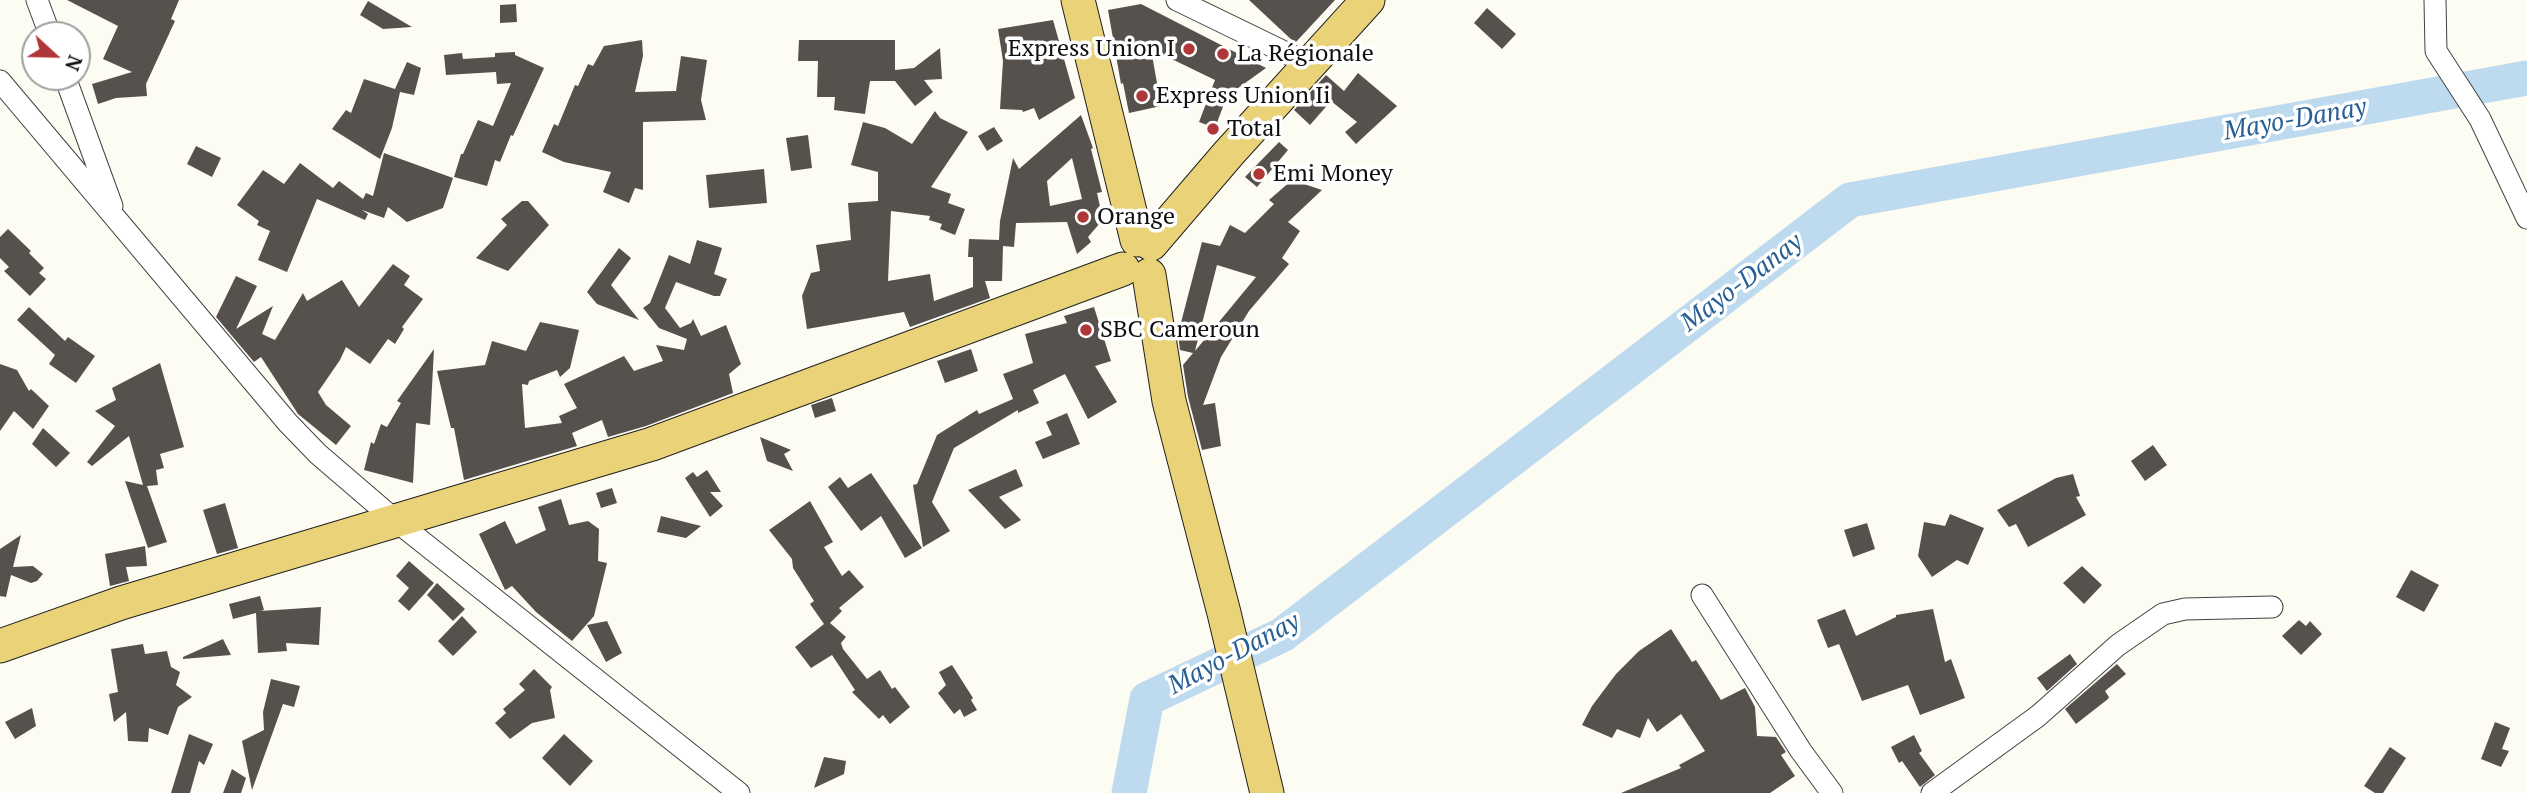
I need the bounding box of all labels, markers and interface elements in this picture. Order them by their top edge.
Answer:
north arrow [21,21,91,91]
place label: Express Union I [1008,35,1175,63]
place label: La Régionale [1237,40,1374,68]
marker: Express Union I [1181,41,1197,57]
marker: La Régionale [1215,46,1231,62]
text: N [60,52,88,75]
place label: Express Union Ii [1156,82,1331,110]
marker: Express Union Ii [1134,88,1150,104]
water label: Mayo-Danay [2221,92,2369,148]
place label: Total [1227,115,1282,143]
marker: Total [1205,121,1221,137]
place label: Emi Money [1273,160,1393,188]
marker: Emi Money [1251,166,1267,182]
place label: Orange [1097,203,1175,231]
marker: Orange [1075,209,1091,225]
water label: Mayo-Danay [1675,227,1809,339]
place label: SBC Cameroun [1100,316,1260,344]
marker: SBC Cameroun [1078,322,1094,338]
water label: Mayo-Danay [1163,606,1305,702]

